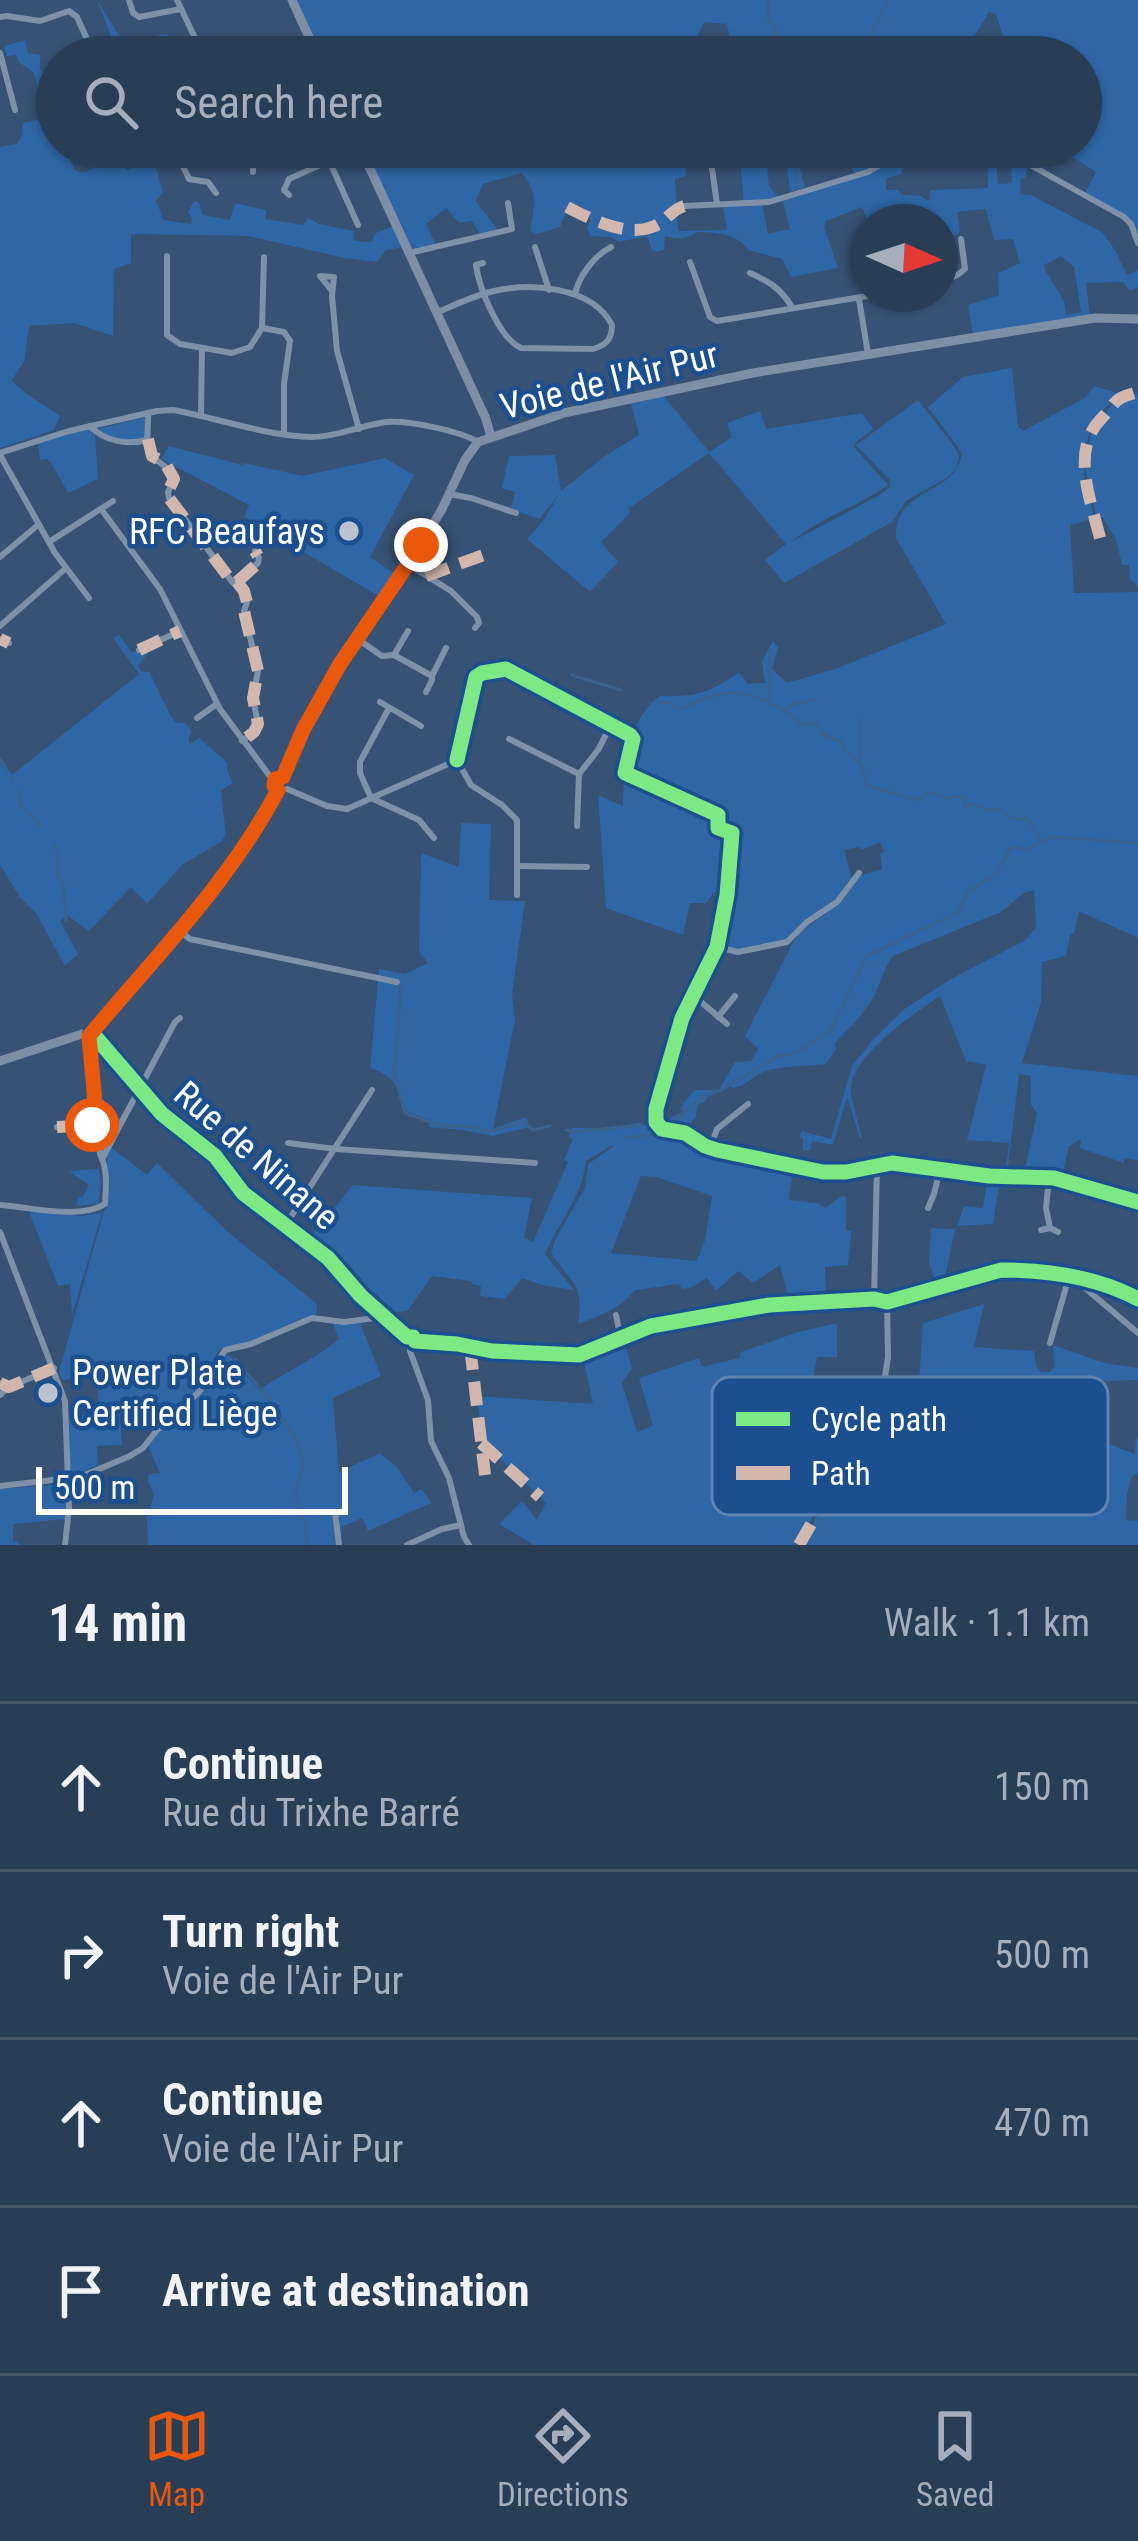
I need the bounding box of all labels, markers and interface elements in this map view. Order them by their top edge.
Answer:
search box [36,36,1102,168]
icon: search [78,69,144,135]
text: Search here [174,76,383,129]
north arrow [850,204,958,312]
street label: Voie de l'Air Pur [496,334,722,428]
place label: RFC Beaufays [129,511,325,553]
marker: RFC Beaufays [336,518,362,544]
route end [394,518,448,572]
street label: Rue de Ninane [166,1073,347,1239]
route start [65,1098,119,1152]
place label: Power Plate Certified Liège [72,1352,278,1435]
legend [712,1377,1108,1515]
marker: Power Plate Certified Liège [35,1380,61,1406]
text: Cycle path [811,1400,947,1439]
text: Path [811,1454,871,1493]
scale bar [36,1461,348,1514]
text: 500 m [54,1468,135,1507]
text: 14 min [48,1594,187,1653]
text: Walk · 1.1 km [884,1600,1090,1646]
text: Continue [162,1737,323,1790]
icon: ahead [48,1754,114,1820]
text: 150 m [994,1764,1090,1810]
text: Rue du Trixhe Barré [162,1790,460,1836]
text: Turn right [162,1905,339,1958]
icon: right [48,1922,114,1988]
text: 500 m [994,1932,1090,1978]
text: Voie de l'Air Pur [162,1958,403,2004]
text: Continue [162,2073,323,2126]
icon: ahead [48,2090,114,2156]
text: 470 m [994,2100,1090,2146]
text: Voie de l'Air Pur [162,2126,403,2172]
icon: arrive [48,2258,114,2324]
text: Arrive at destination [162,2264,530,2317]
tab: Map [144,2403,210,2514]
tab: Directions [497,2403,629,2514]
tab: Saved [916,2403,994,2514]

